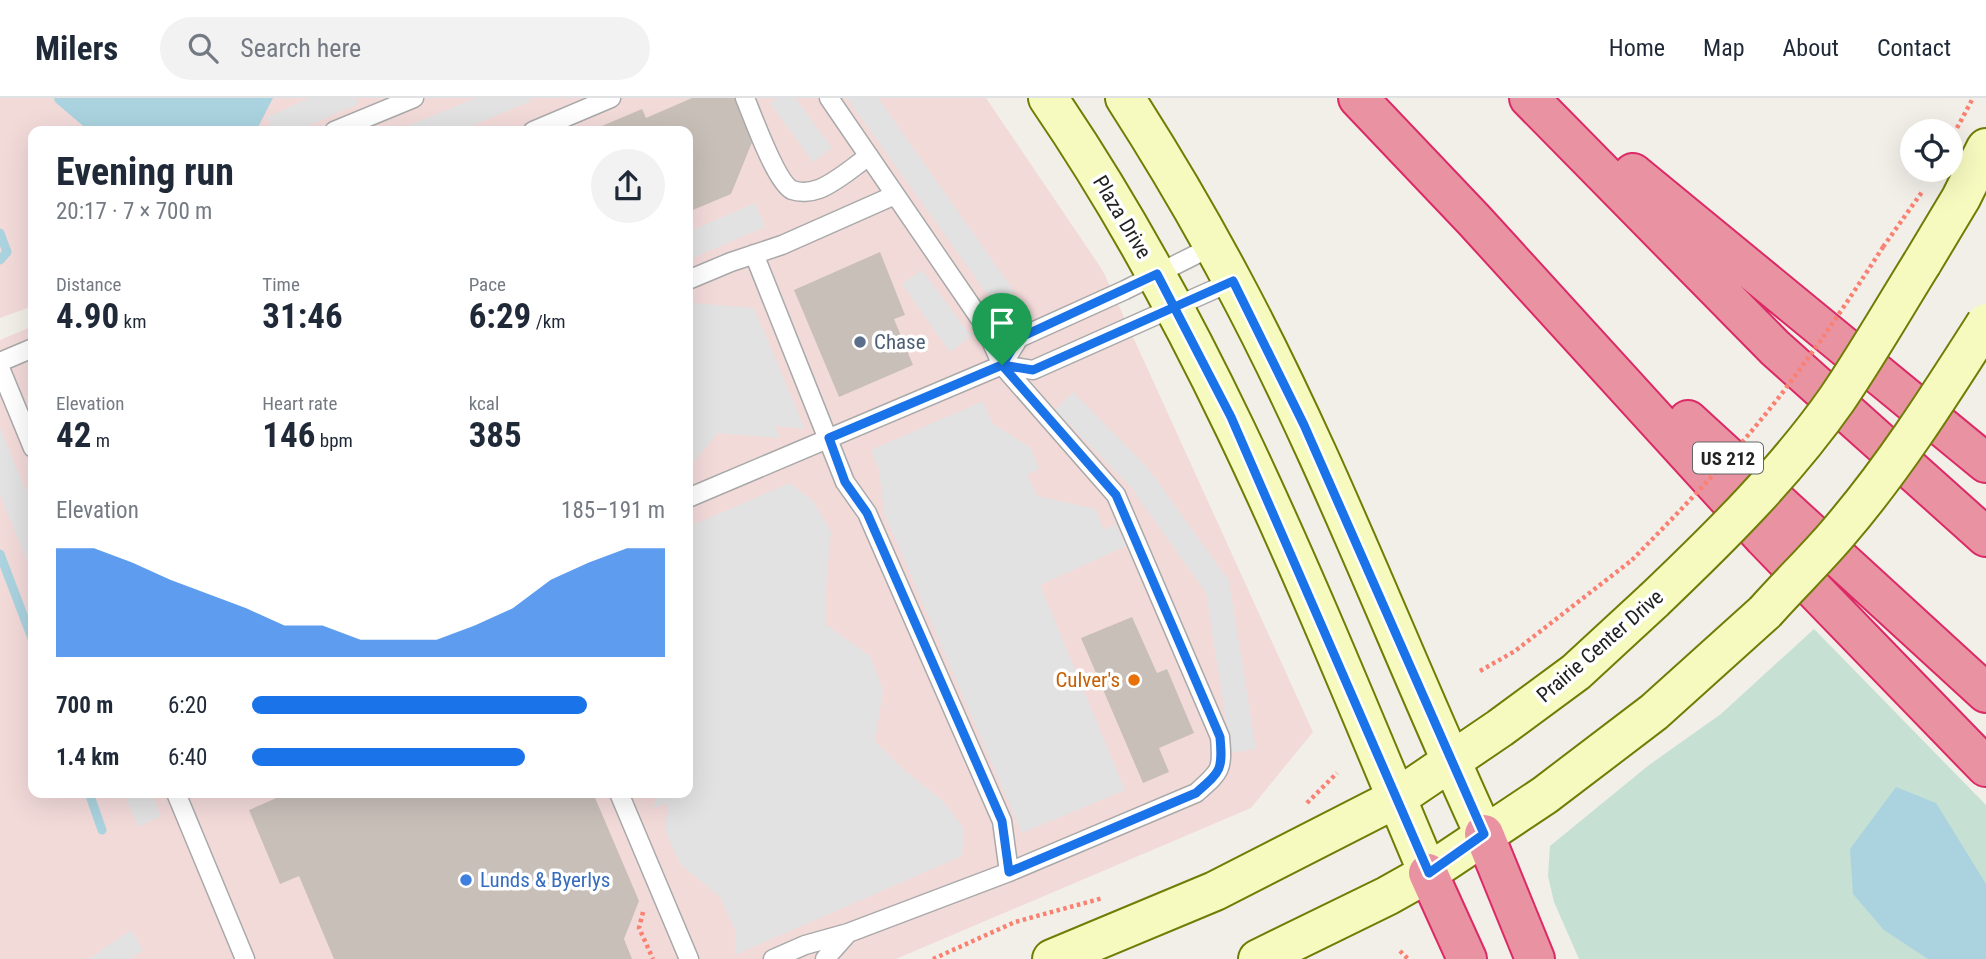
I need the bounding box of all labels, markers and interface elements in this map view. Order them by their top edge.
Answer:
search box [160,17,650,80]
text: Milers [35,29,118,68]
icon: search [184,29,222,67]
text: Search here [240,33,361,63]
text: Home [1609,34,1665,62]
text: Map [1703,34,1745,62]
text: About [1783,34,1839,62]
text: Contact [1877,34,1951,62]
map controls [1900,119,1963,182]
button: locate [1900,119,1963,182]
button: share [591,149,665,223]
text: Evening run [56,150,234,194]
street label: Plaza Drive [1088,171,1156,263]
text: 20:17 · 7 × 700 m [56,198,212,225]
text: Distance [56,273,121,296]
text: Time [262,273,300,296]
text: Pace [469,273,506,296]
pin [972,293,1032,365]
text: 4.90 [56,296,119,337]
text: 31:46 [262,296,343,337]
text: 6:29 [469,296,531,337]
icon: arrive [983,304,1021,342]
text: km [119,310,146,333]
text: /km [531,310,566,333]
place label: Chase [874,330,926,354]
marker: Chase [852,334,868,350]
text: Elevation [56,392,124,415]
text: Heart rate [262,392,337,415]
text: kcal [469,392,499,415]
text: 42 [56,415,91,456]
text: 146 [262,415,315,456]
text: 385 [469,415,522,456]
text: m [91,429,110,452]
text: bpm [315,429,353,452]
road number: US 212 [1693,442,1763,474]
text: Elevation [56,497,139,524]
text: 185–191 m [561,497,665,524]
street label: Prairie Center Drive [1532,585,1668,707]
place label: Culver's [1055,668,1120,692]
marker: Culver's [1126,672,1142,688]
text: 700 m [56,692,113,719]
text: 6:20 [168,692,207,719]
text: 1.4 km [56,744,119,771]
text: 6:40 [168,744,207,771]
place label: Lunds & Byerlys [480,868,610,892]
marker: Lunds & Byerlys [458,872,474,888]

